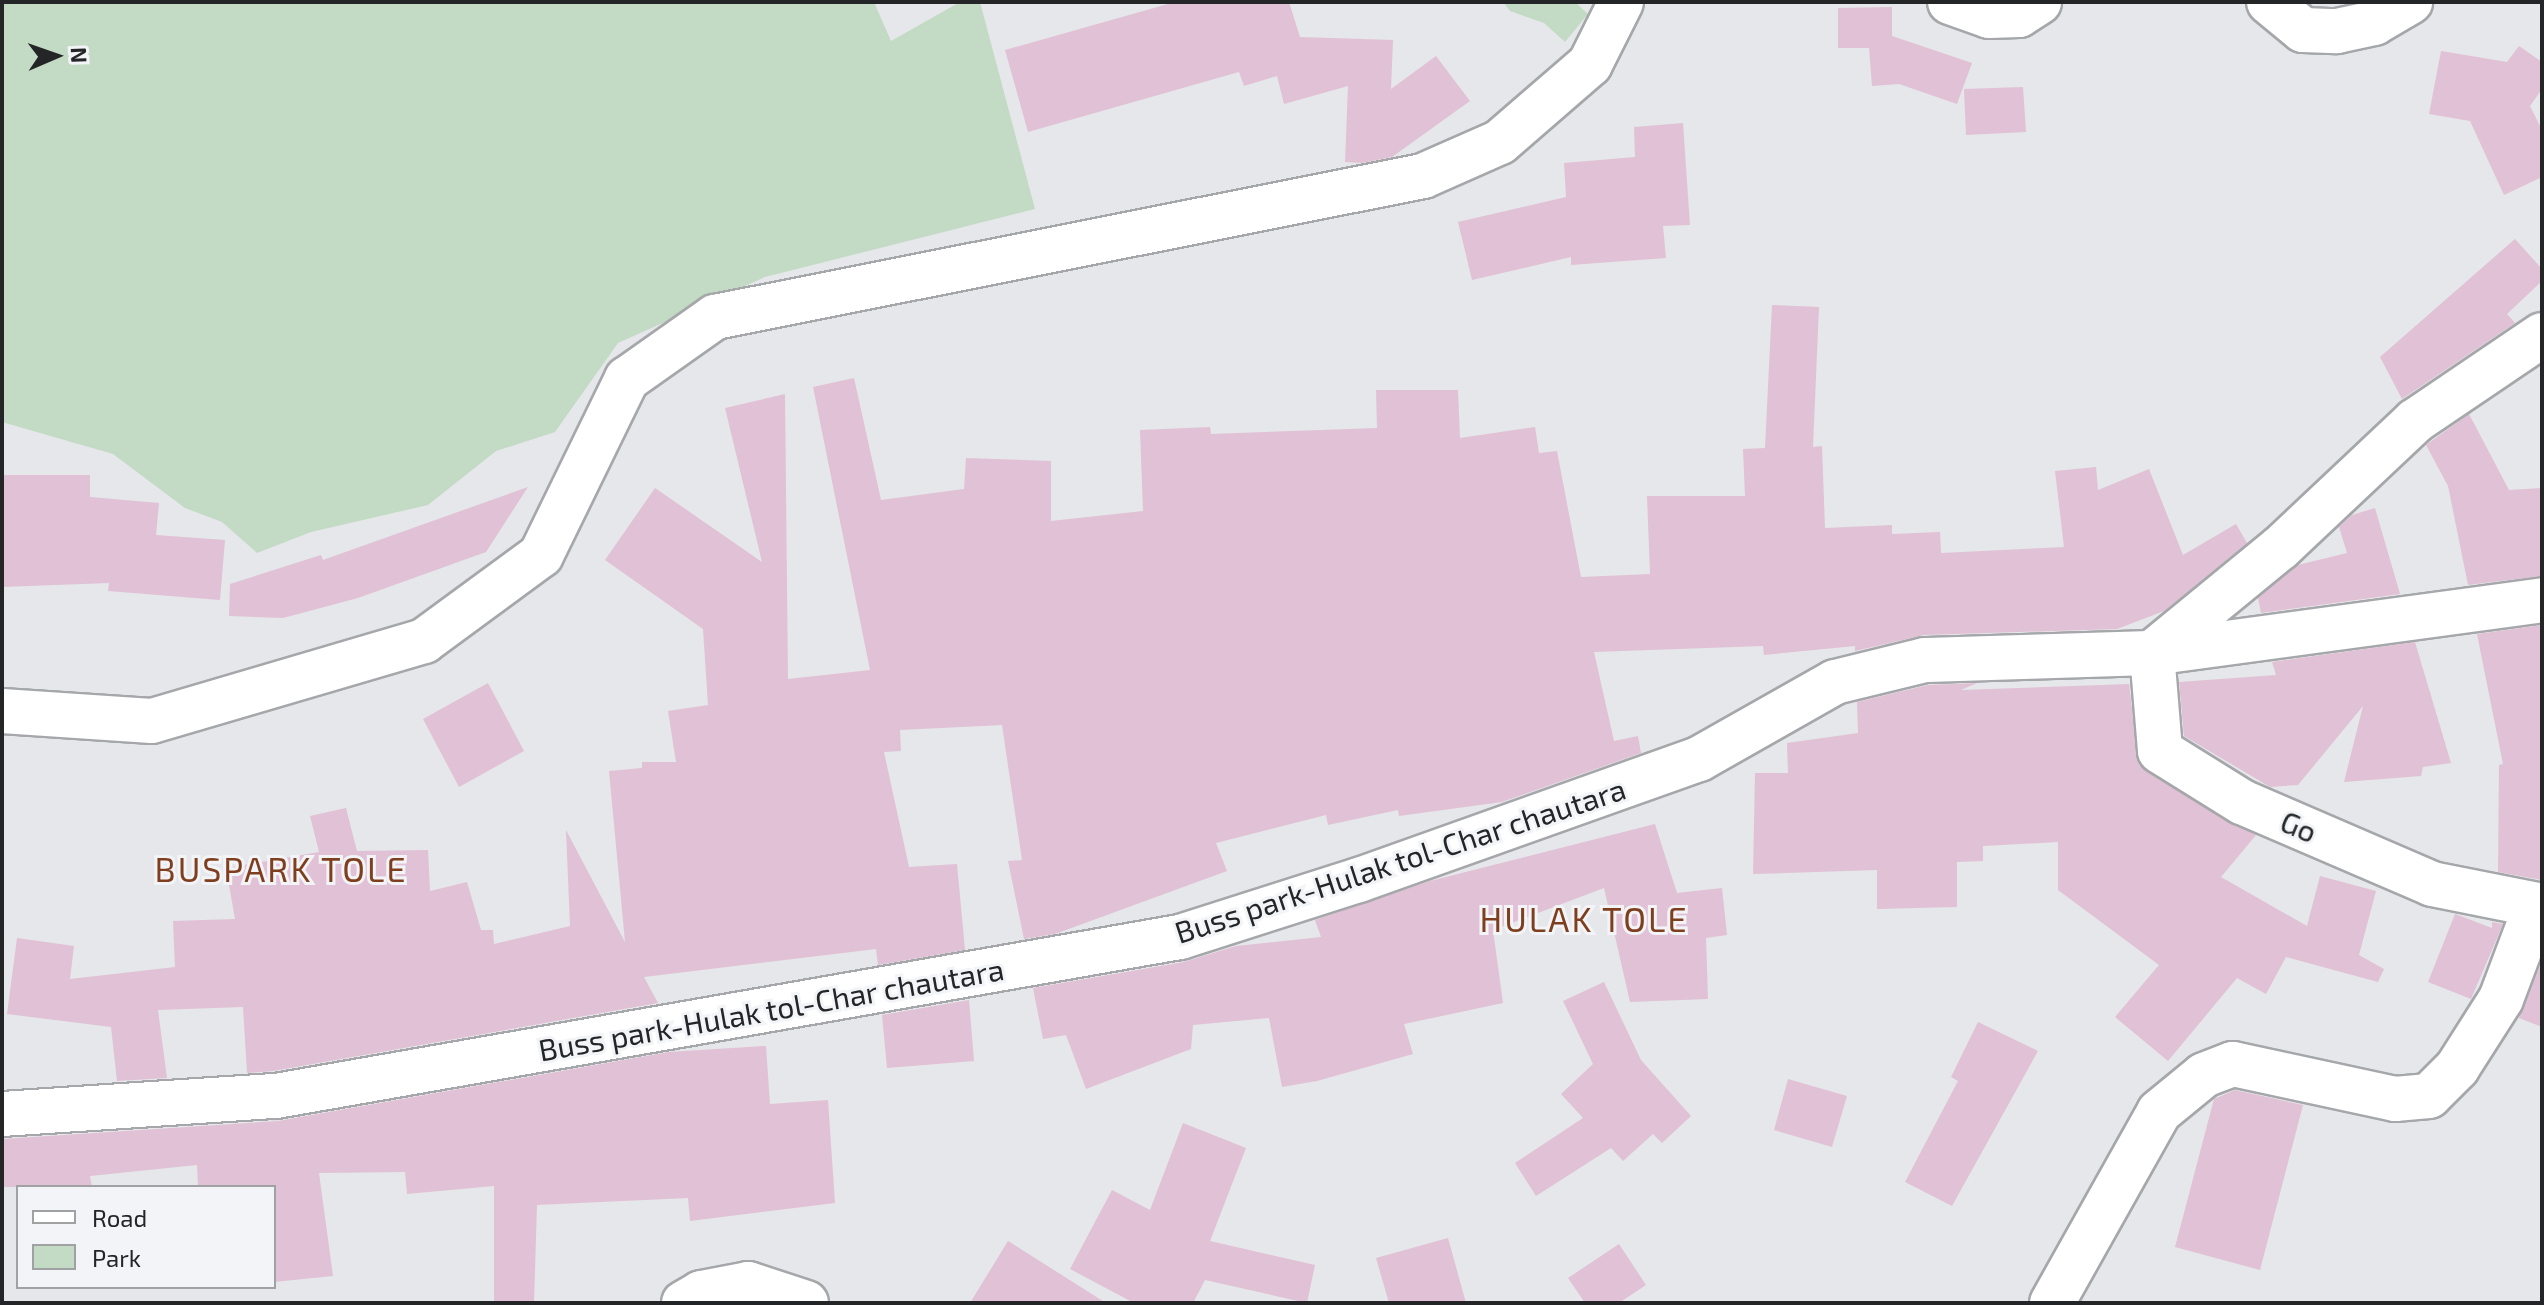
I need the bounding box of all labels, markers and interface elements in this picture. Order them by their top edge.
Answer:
north arrow [16,16,96,96]
text: N [67,47,93,64]
street label: Buss park-Hulak tol-Char chautara [1169,770,1631,950]
street label: Go [2275,802,2323,850]
district label: BUSPARK TOLE [154,849,408,889]
district label: HULAK TOLE [1479,899,1689,939]
street label: Buss park-Hulak tol-Char chautara [535,950,1007,1068]
legend [16,1185,276,1289]
text: Road [92,1203,147,1232]
text: Park [92,1243,141,1272]

